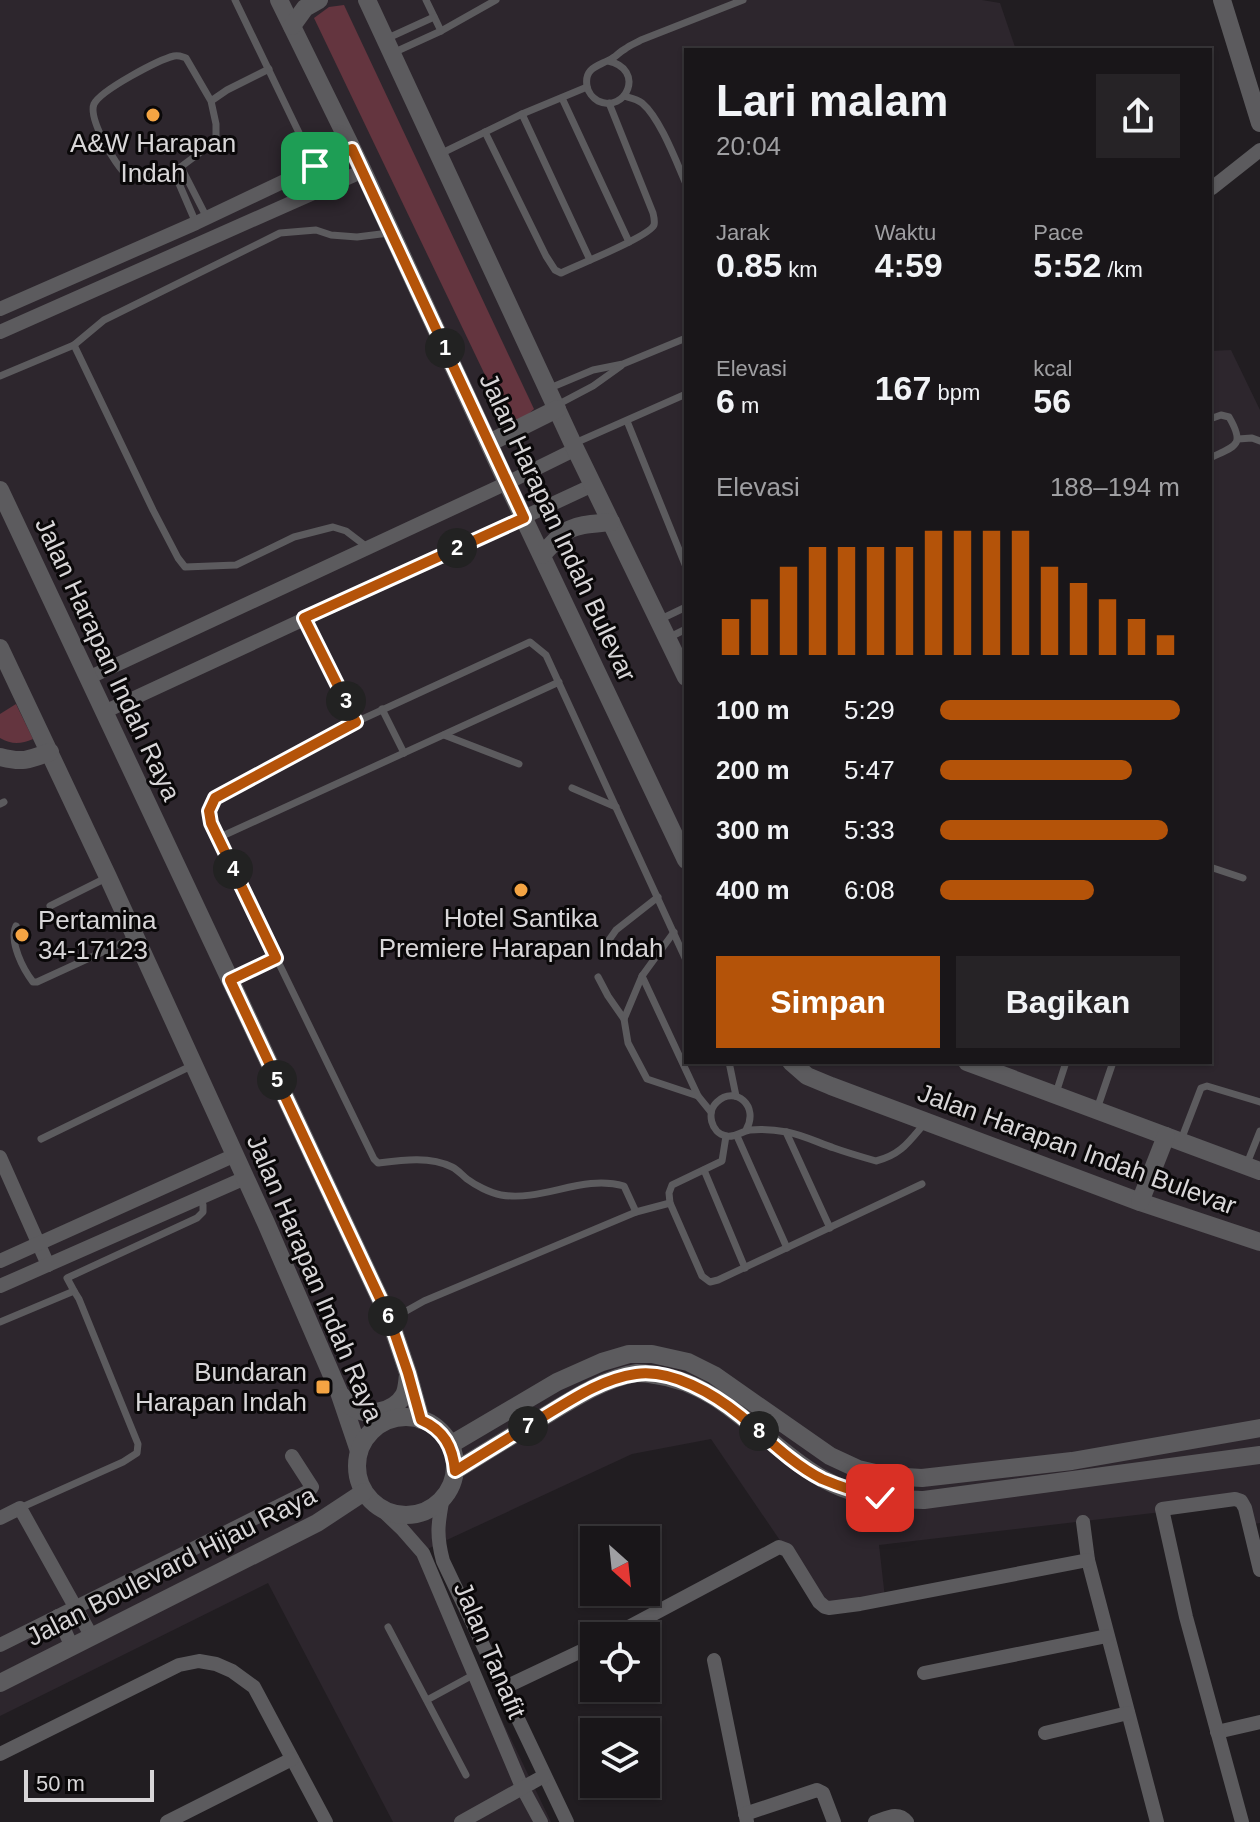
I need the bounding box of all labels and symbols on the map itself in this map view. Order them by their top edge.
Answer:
marker: A&W Harapan Indah [144,106,162,124]
place label: A&W Harapan Indah [70,128,236,188]
pin [281,132,349,200]
pin: 1 [425,328,465,368]
street label: Jalan Harapan Indah Bulevar [473,368,643,686]
street label: Jalan Harapan Indah Raya [29,512,187,806]
pin: 2 [437,528,477,568]
pin: 3 [326,681,366,721]
pin: 4 [213,849,253,889]
marker: Hotel Santika Premiere Harapan Indah [512,881,530,899]
place label: Hotel Santika Premiere Harapan Indah [379,903,663,963]
place label: Pertamina 34-17123 [38,905,157,965]
marker: Pertamina 34-17123 [13,926,31,944]
pin: 5 [257,1060,297,1100]
street label: Jalan Harapan Indah Bulevar [914,1077,1241,1221]
street label: Jalan Harapan Indah Raya [241,1130,389,1427]
pin: 6 [368,1296,408,1336]
place label: Bundaran Harapan Indah [135,1357,307,1417]
marker: Bundaran Harapan Indah [314,1378,332,1396]
pin: 7 [508,1406,548,1446]
pin: 8 [739,1411,779,1451]
pin [846,1464,914,1532]
street label: Jalan Boulevard Hijau Raya [21,1480,321,1652]
north arrow [580,1526,660,1606]
street label: Jalan Tanafit [448,1577,533,1724]
scale bar [24,1766,154,1802]

